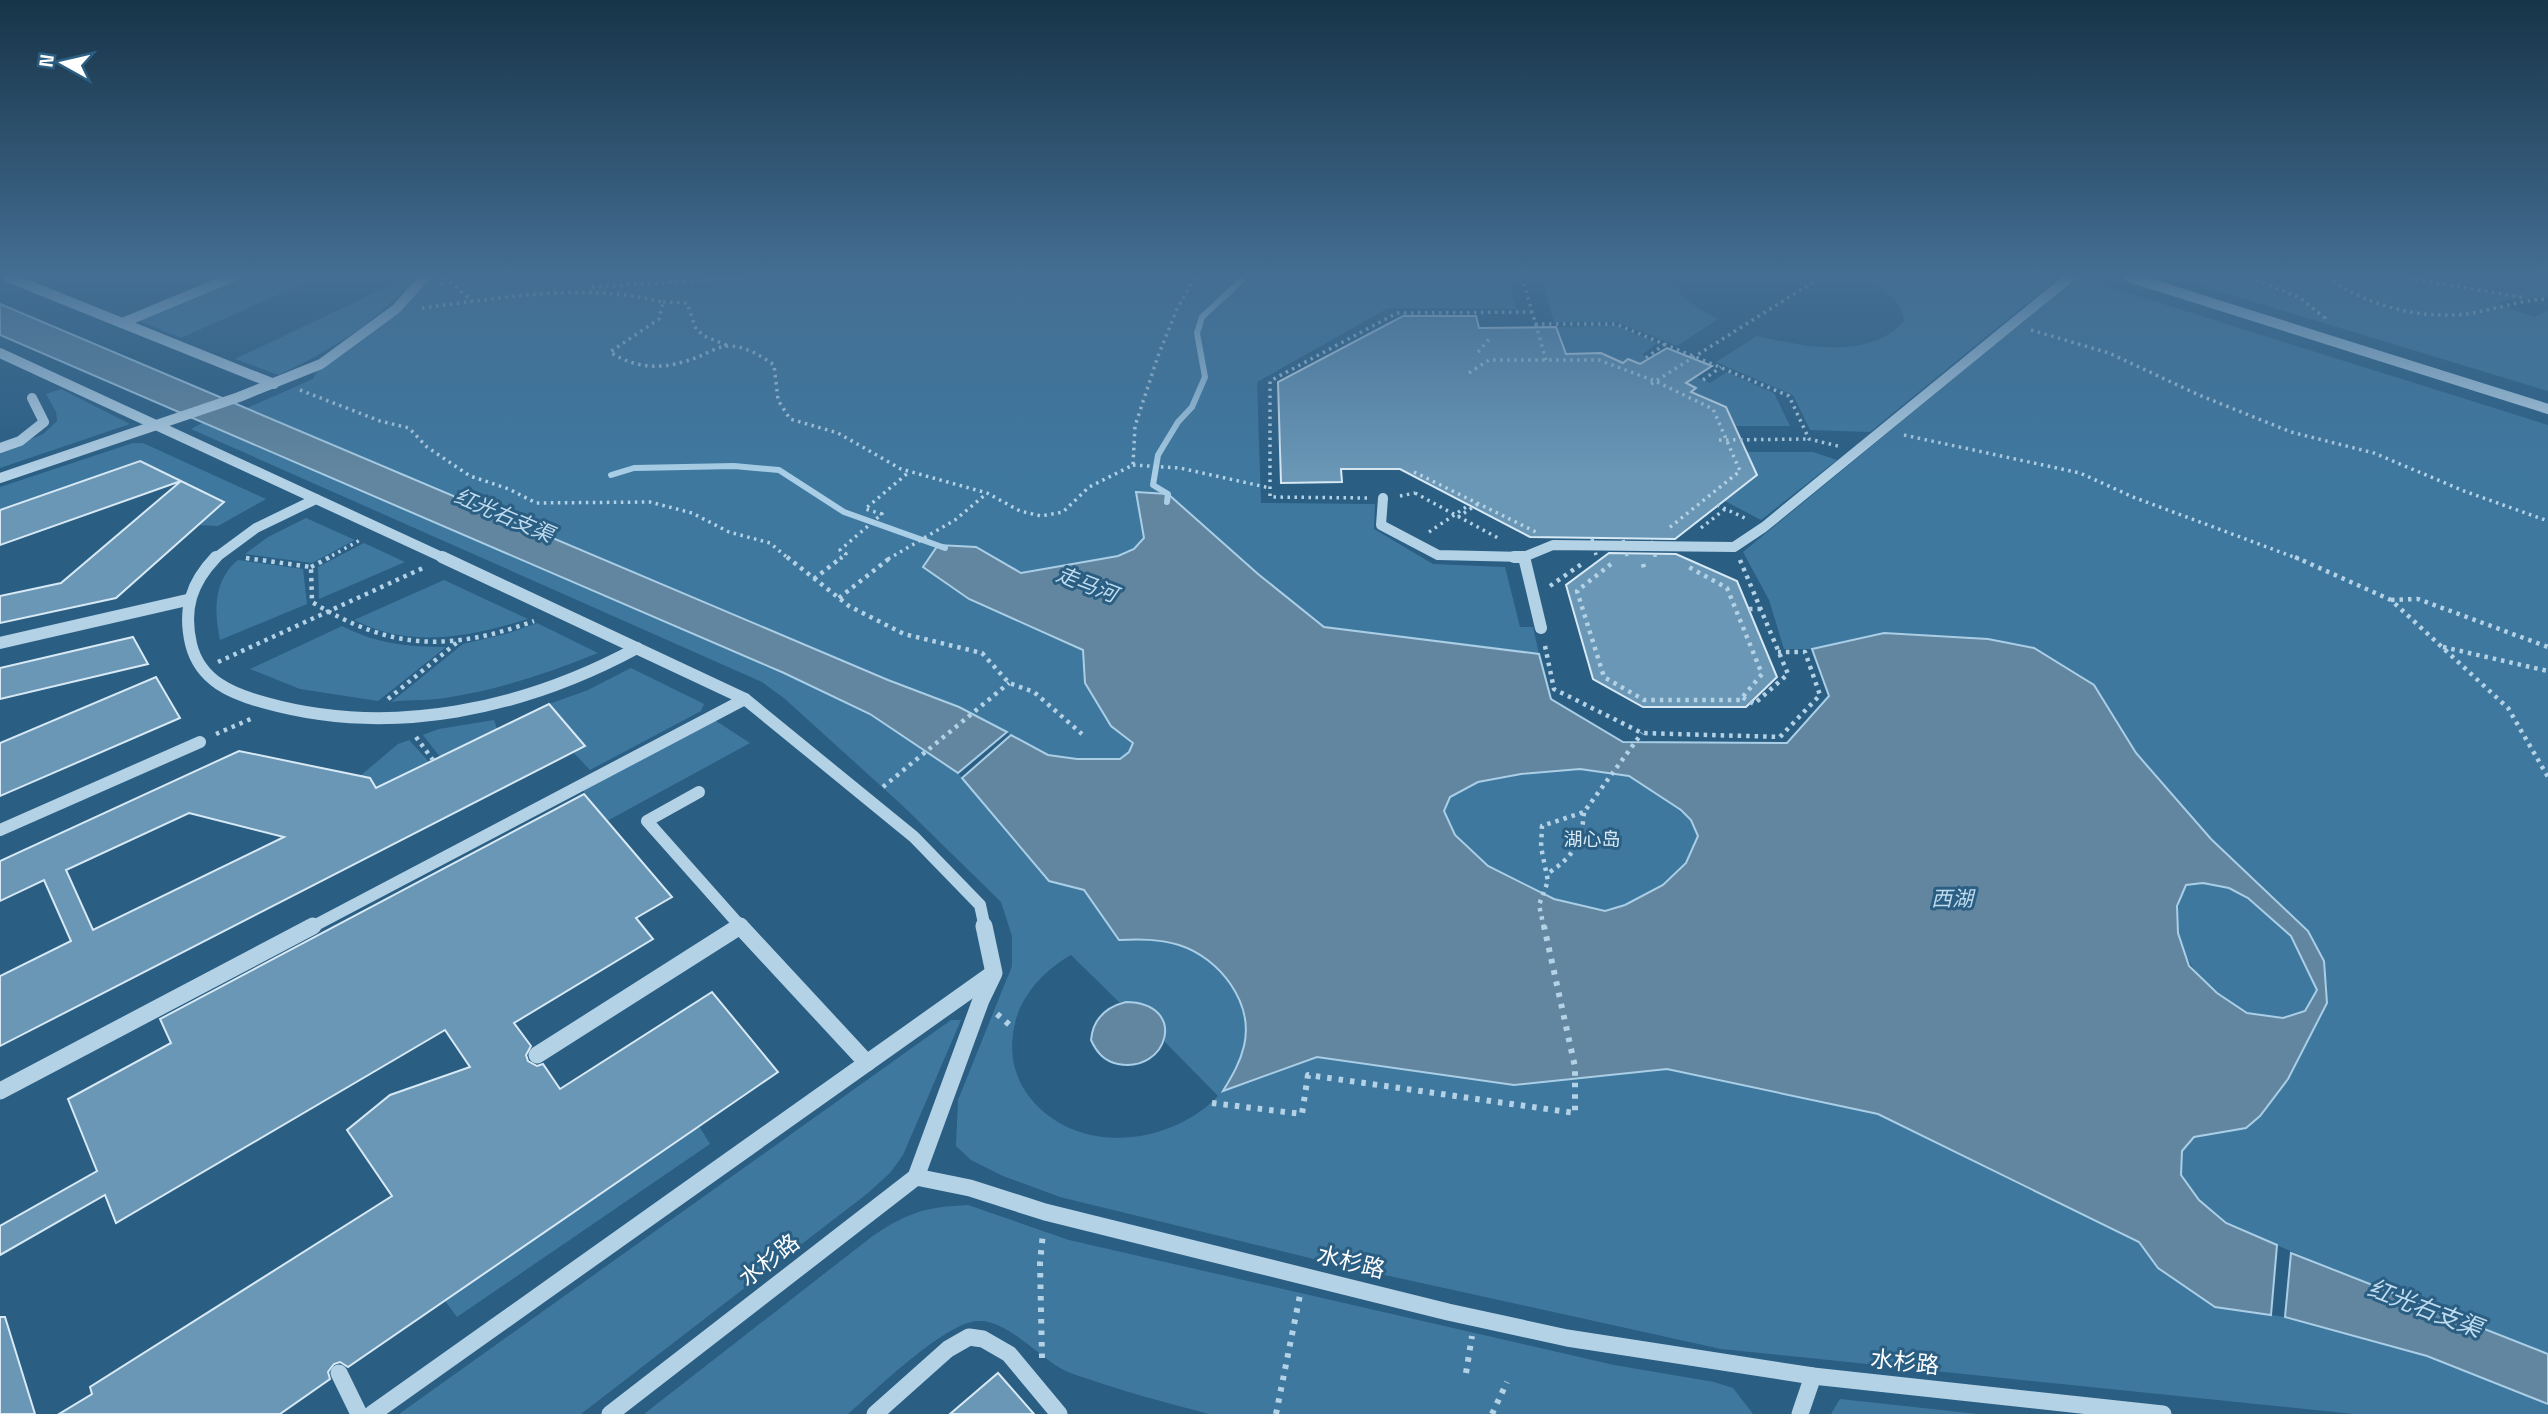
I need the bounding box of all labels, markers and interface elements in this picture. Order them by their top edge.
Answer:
north arrow [28,28,98,98]
text: N [33,53,60,69]
water label: 红光右支渠 [450,482,560,549]
water label: 走马河 [1053,560,1125,609]
park label: 湖心岛 [1563,827,1621,852]
water label: 西湖 [1931,885,1976,912]
street label: 水杉路 [733,1227,805,1293]
street label: 水杉路 [1314,1239,1388,1285]
water label: 红光右支渠 [2363,1272,2489,1345]
street label: 水杉路 [1869,1343,1941,1381]

